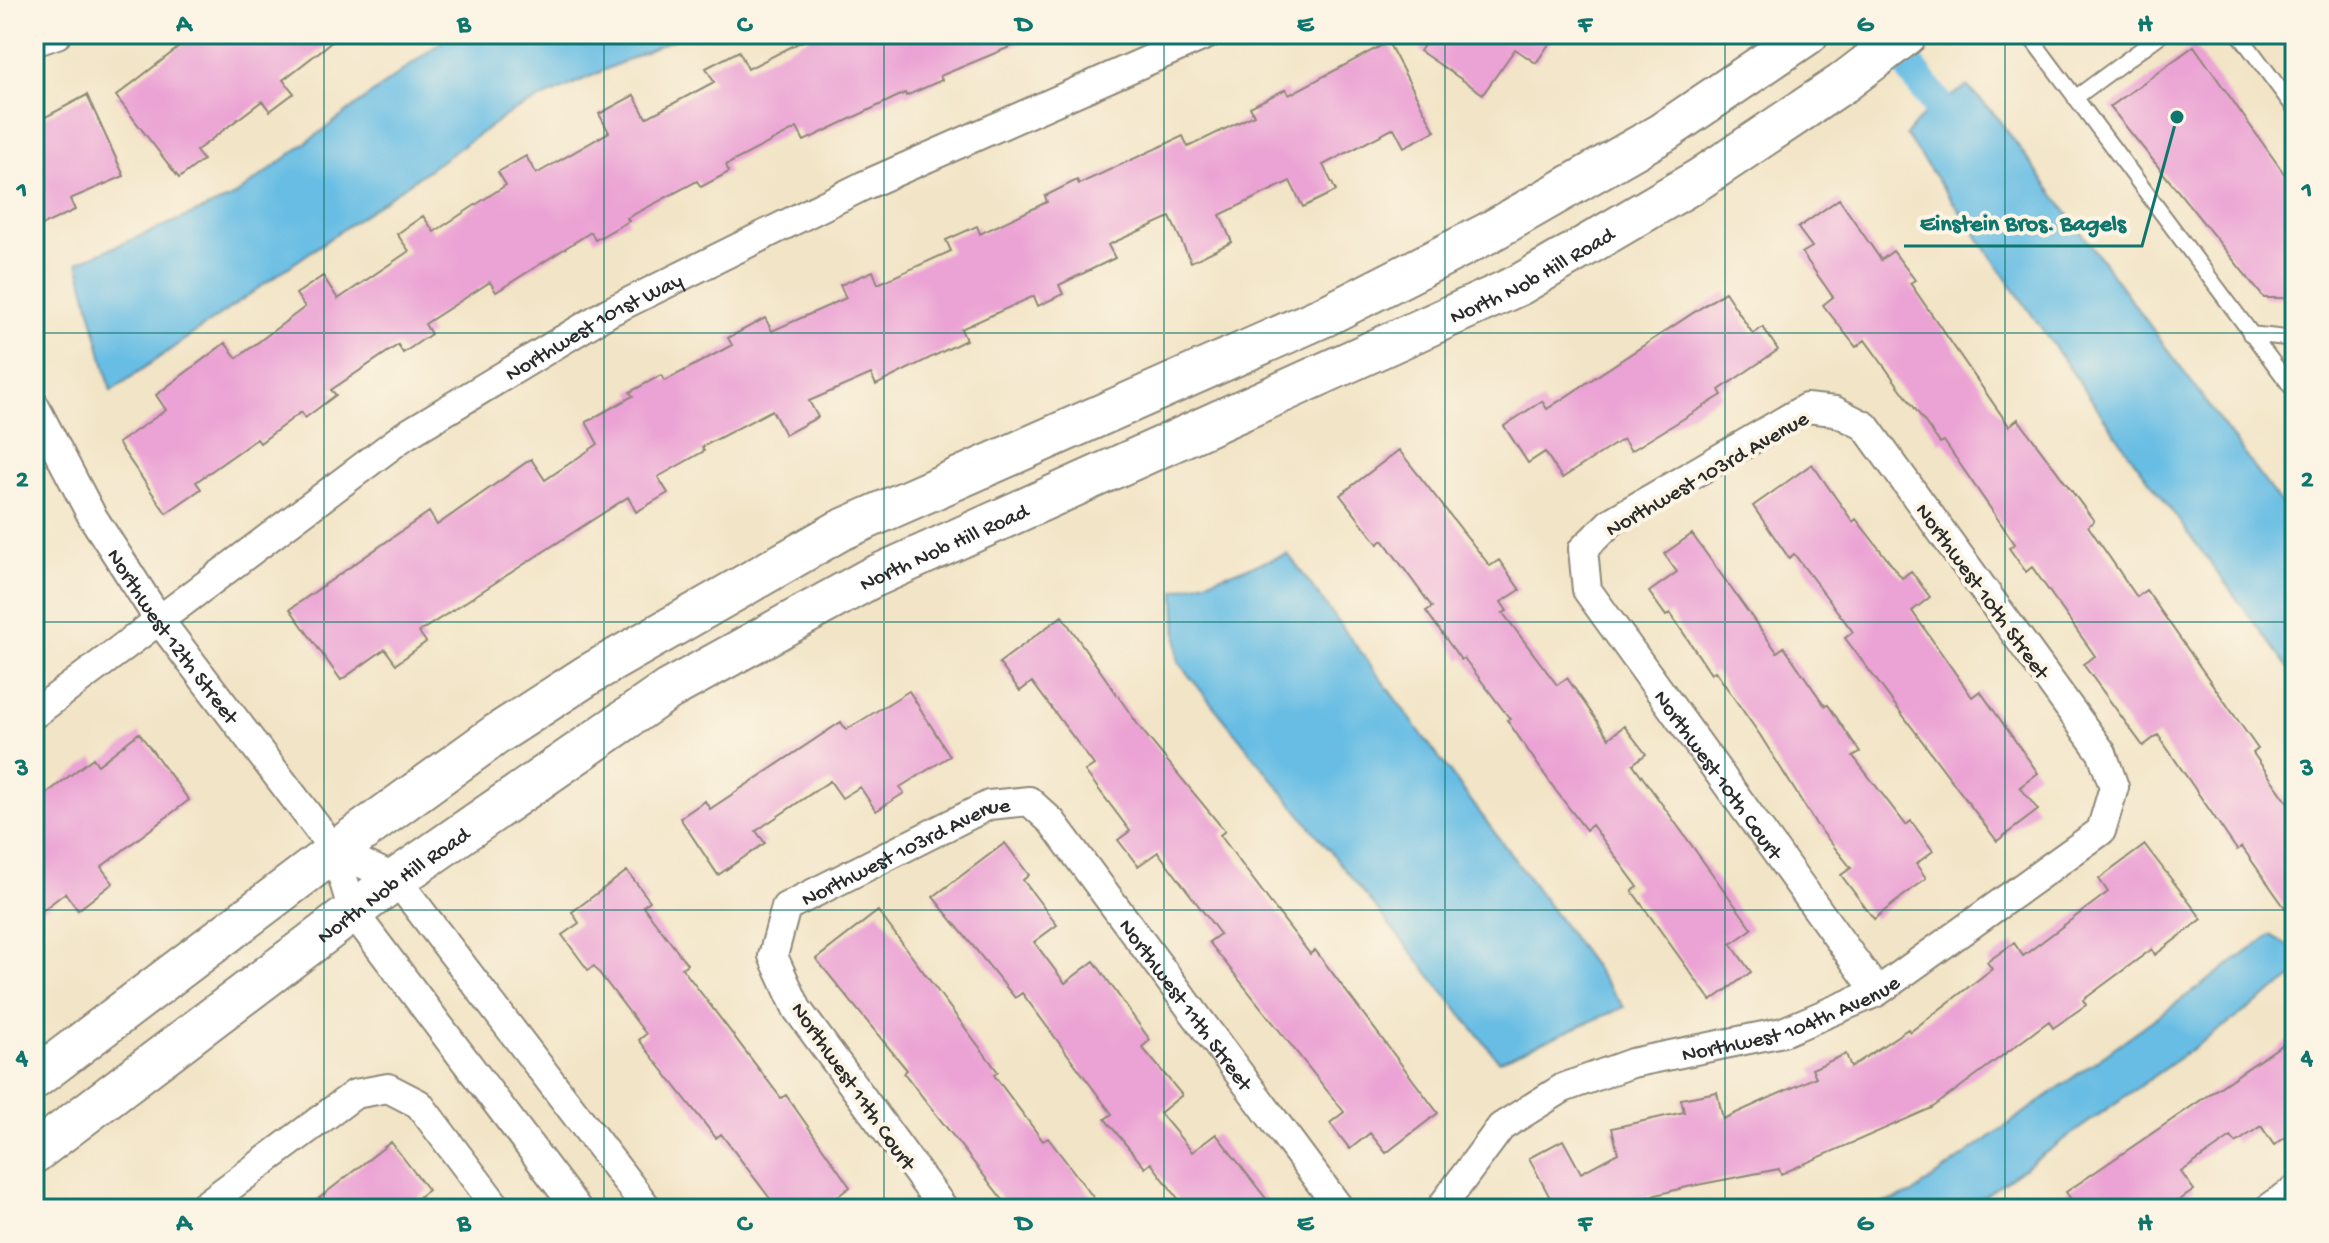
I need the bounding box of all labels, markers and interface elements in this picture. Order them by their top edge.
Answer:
text: A [175,11,193,42]
text: B [456,11,472,42]
text: C [737,11,754,42]
text: D [1014,11,1034,42]
text: E [1297,11,1315,42]
text: F [1577,11,1593,42]
text: G [1857,11,1875,42]
text: H [2138,11,2154,42]
text: 1 [16,177,27,208]
text: 1 [2301,177,2312,208]
callout: Einstein Bros. Bagels [1904,198,2142,246]
text: Einstein Bros. Bagels [1920,211,2127,240]
street label: North Nob Hill Road [1446,222,1622,332]
street label: Northwest 101st Way [502,269,688,389]
street label: Northwest 103rd Avenue [1602,406,1815,544]
text: 2 [16,466,29,497]
text: 2 [2301,466,2314,497]
street label: North Nob Hill Road [856,499,1035,599]
street label: Northwest 10th Street [1908,499,2055,687]
street label: Northwest 12th Street [99,545,244,732]
street label: Northwest 10th Court [1646,686,1787,868]
text: 3 [14,755,29,786]
text: 3 [2299,755,2314,786]
street label: Northwest 103rd Avenue [798,794,1012,914]
street label: North Nob Hill Road [313,822,477,951]
street label: Northwest 11th Street [1112,915,1258,1099]
street label: Northwest 104th Avenue [1680,971,1906,1069]
street label: Northwest 11th Court [784,998,921,1178]
text: 4 [15,1044,29,1075]
text: 4 [2300,1044,2314,1075]
text: A [175,1210,193,1241]
text: B [456,1210,472,1241]
text: C [737,1210,754,1241]
text: D [1014,1210,1034,1241]
text: E [1297,1210,1315,1241]
text: F [1577,1210,1593,1241]
text: G [1857,1210,1875,1241]
text: H [2138,1210,2154,1241]

